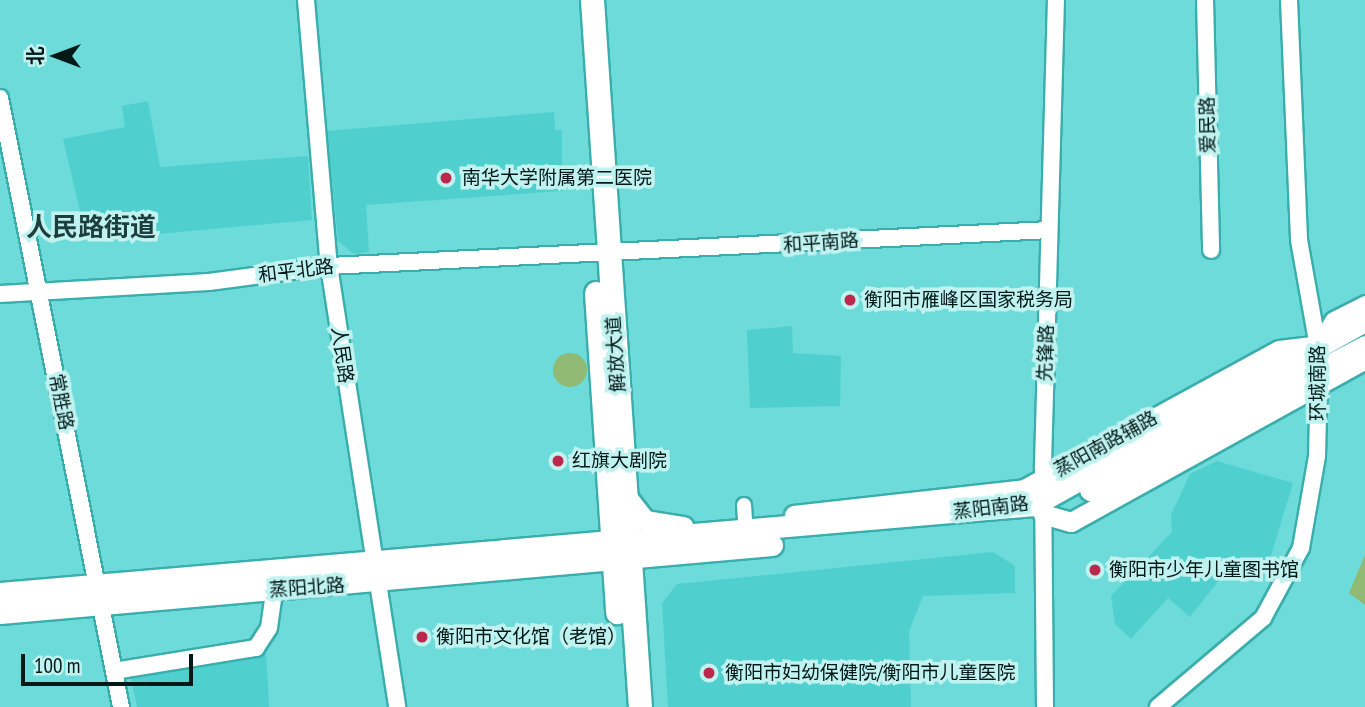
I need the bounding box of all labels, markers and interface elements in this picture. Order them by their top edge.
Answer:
north arrow [21,21,91,91]
text: 北 [23,47,47,66]
street label: 爱民路 [1196,96,1220,154]
place label: 南华大学附属第二医院 [462,167,652,189]
marker: 南华大学附属第二医院 [436,168,456,188]
district label: 人民路街道 [26,211,156,243]
street label: 和平南路 [782,229,860,257]
street label: 和平北路 [257,255,335,287]
place label: 衡阳市雁峰区国家税务局 [864,289,1073,311]
marker: 衡阳市雁峰区国家税务局 [842,292,858,308]
street label: 解放大道 [602,315,630,393]
street label: 先锋路 [1034,324,1058,382]
street label: 人民路 [327,325,357,385]
street label: 环城南路 [1307,345,1329,421]
street label: 常胜路 [44,372,78,432]
street label: 蒸阳南路辅路 [1051,406,1161,482]
place label: 红旗大剧院 [572,450,667,472]
marker: 红旗大剧院 [550,453,566,469]
street label: 蒸阳南路 [952,492,1030,524]
place label: 衡阳市少年儿童图书馆 [1109,559,1299,581]
marker: 衡阳市少年儿童图书馆 [1087,562,1103,578]
street label: 蒸阳北路 [268,574,346,602]
place label: 衡阳市文化馆（老馆） [436,626,626,648]
marker: 衡阳市文化馆（老馆） [414,629,430,645]
scale bar [24,640,196,684]
text: 100 m [34,652,80,679]
place label: 衡阳市妇幼保健院/衡阳市儿童医院 [725,662,1016,684]
marker: 衡阳市妇幼保健院/衡阳市儿童医院 [699,663,719,683]

